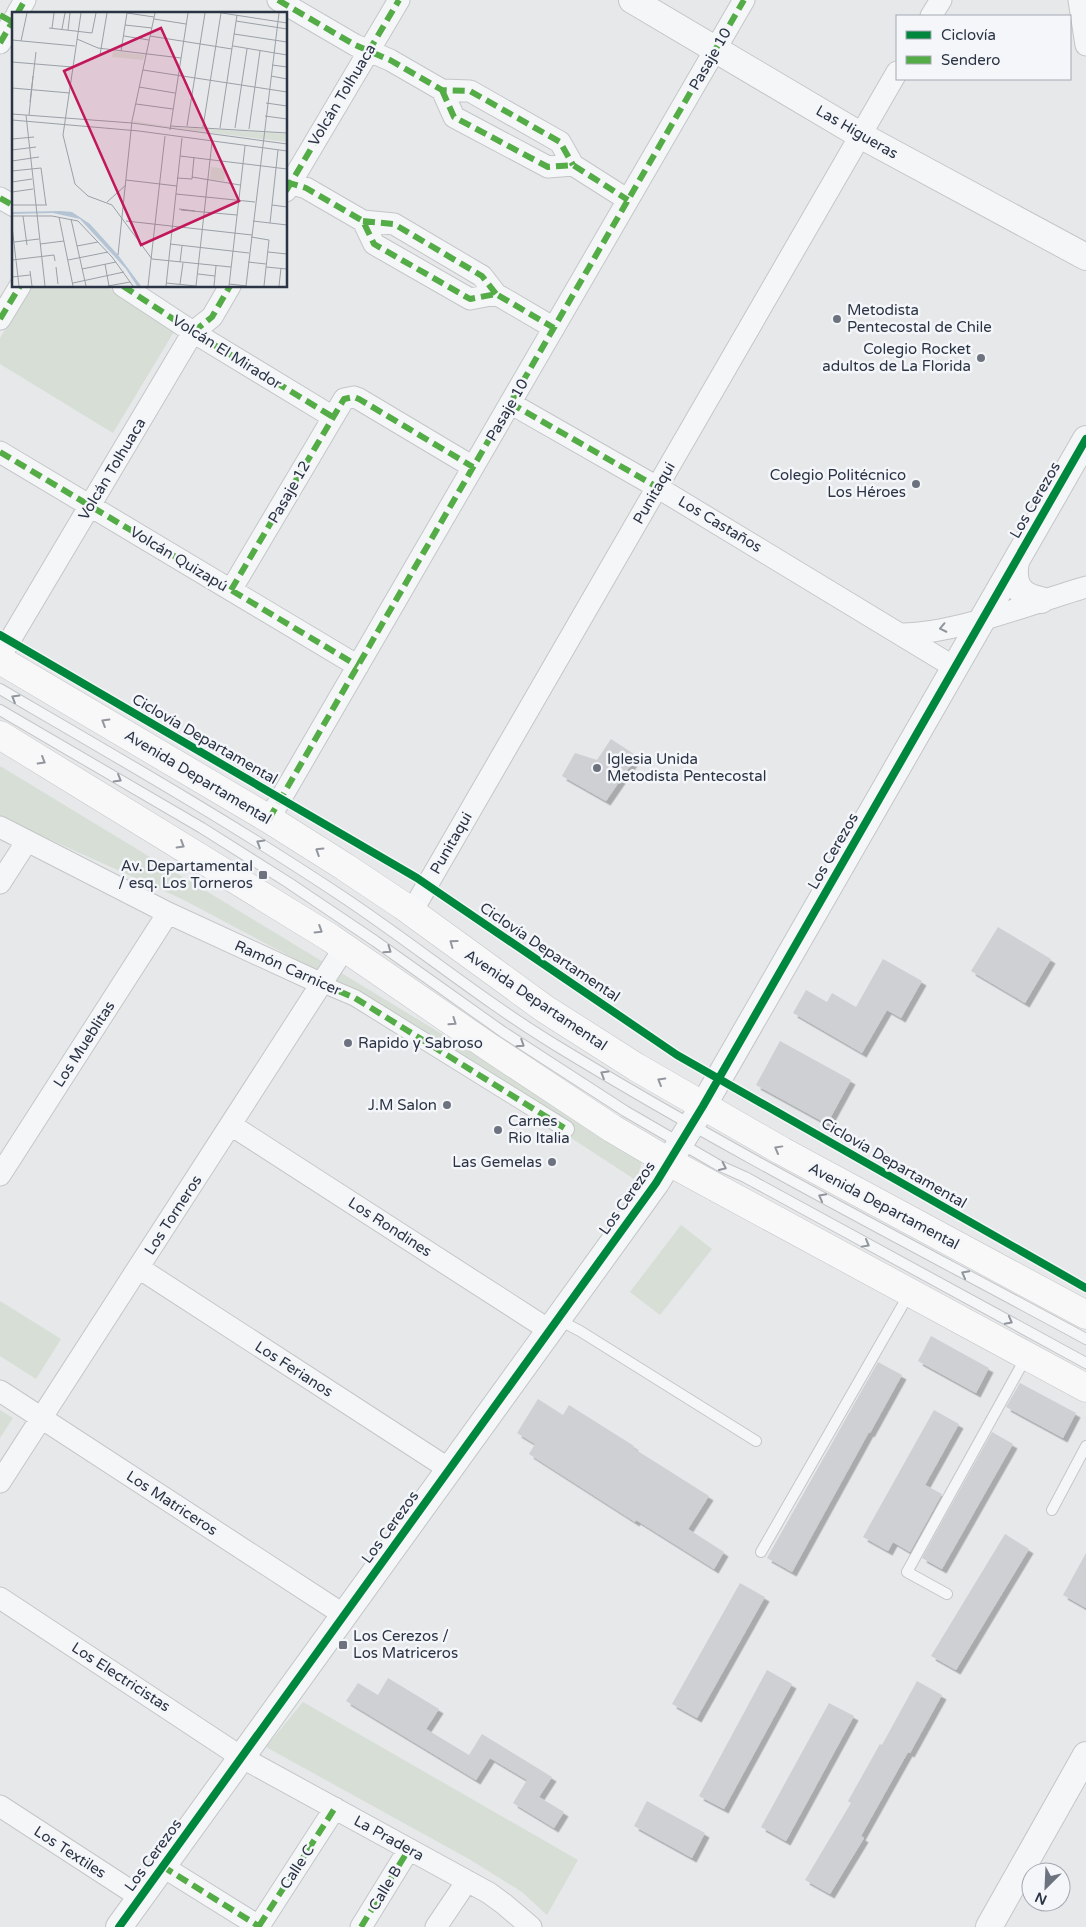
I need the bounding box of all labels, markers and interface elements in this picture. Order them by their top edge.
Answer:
inset map [12,12,288,288]
legend [896,15,1071,80]
street label: Pasaje 10 [685,25,735,93]
text: Ciclovía [941,26,996,44]
street label: Volcán Tolhuaca [304,41,380,149]
text: Sendero [941,51,1000,69]
street label: Las Higueras [813,101,901,163]
place label: Metodista Pentecostal de Chile [847,301,992,336]
street label: Volcán El Mirador [169,311,285,393]
marker: Metodista Pentecostal de Chile [831,313,843,325]
place label: Colegio Rocket adultos de La Florida [822,340,971,375]
marker: Colegio Rocket adultos de La Florida [975,352,987,364]
street label: Pasaje 10 [482,376,532,444]
street label: Volcán Tolhuaca [74,415,150,523]
street label: Pasaje 12 [264,458,314,526]
street label: Punitaqui [629,459,679,527]
street label: Los Cerezos [1006,459,1064,541]
place label: Colegio Politécnico Los Héroes [770,466,906,501]
marker: Colegio Politécnico Los Héroes [910,478,922,490]
street label: Los Castaños [675,492,765,556]
street label: Volcán Quizapú [127,523,231,595]
one-way arrow [939,622,947,633]
street label: Ciclovía Departamental [129,690,281,788]
one-way arrow [12,694,21,704]
one-way arrow [101,719,110,729]
street label: Avenida Departamental [121,726,275,828]
place label: Iglesia Unida Metodista Pentecostal [607,750,766,785]
one-way arrow [36,754,45,764]
marker: Iglesia Unida Metodista Pentecostal [591,762,603,774]
one-way arrow [112,772,121,782]
street label: Punitaqui [426,809,476,877]
street label: Los Cerezos [804,810,862,892]
one-way arrow [175,838,184,848]
one-way arrow [257,840,266,850]
one-way arrow [315,848,325,857]
place label: Av. Departamental / esq. Los Torneros [118,857,253,892]
marker: Av. Departamental / esq. Los Torneros [257,869,269,881]
street label: Ciclovía Departamental [476,898,624,1006]
one-way arrow [313,924,323,933]
street label: Ramón Carnicer [232,936,344,1000]
one-way arrow [449,940,459,949]
one-way arrow [382,944,392,953]
street label: Avenida Departamental [461,946,611,1054]
street label: Los Mueblitas [49,998,119,1090]
one-way arrow [447,1016,457,1025]
place label: Rapido y Sabroso [358,1034,483,1052]
marker: Rapido y Sabroso [342,1037,354,1049]
one-way arrow [515,1037,524,1047]
one-way arrow [601,1071,610,1081]
one-way arrow [657,1078,666,1088]
place label: J.M Salon [368,1096,437,1114]
marker: J.M Salon [441,1099,453,1111]
place label: Carnes Rio Italia [508,1112,570,1147]
street label: Ciclovía Departamental [818,1114,970,1212]
marker: Carnes Rio Italia [492,1124,504,1136]
one-way arrow [775,1145,784,1155]
place label: Las Gemelas [452,1153,542,1171]
marker: Las Gemelas [546,1156,558,1168]
street label: Los Cerezos [595,1158,659,1238]
street label: Avenida Departamental [806,1159,962,1253]
one-way arrow [718,1161,727,1171]
street label: Los Torneros [141,1172,205,1258]
street label: Los Rondines [345,1193,435,1261]
one-way arrow [819,1193,828,1203]
one-way arrow [861,1238,870,1248]
one-way arrow [962,1270,971,1280]
one-way arrow [1004,1315,1013,1325]
street label: Los Ferianos [252,1337,336,1401]
street label: Los Matriceros [123,1467,221,1539]
street label: Los Cerezos [358,1487,422,1567]
place label: Los Cerezos / Los Matriceros [353,1627,458,1662]
street label: Los Electricistas [68,1638,174,1716]
marker: Los Cerezos / Los Matriceros [337,1639,349,1651]
street label: La Pradera [351,1811,427,1865]
street label: Los Cerezos [121,1815,185,1895]
street label: Los Textiles [31,1822,109,1882]
street label: Calle C [276,1841,318,1893]
street label: Calle B [365,1862,405,1914]
north arrow [1021,1862,1071,1912]
text: N [1032,1888,1050,1908]

